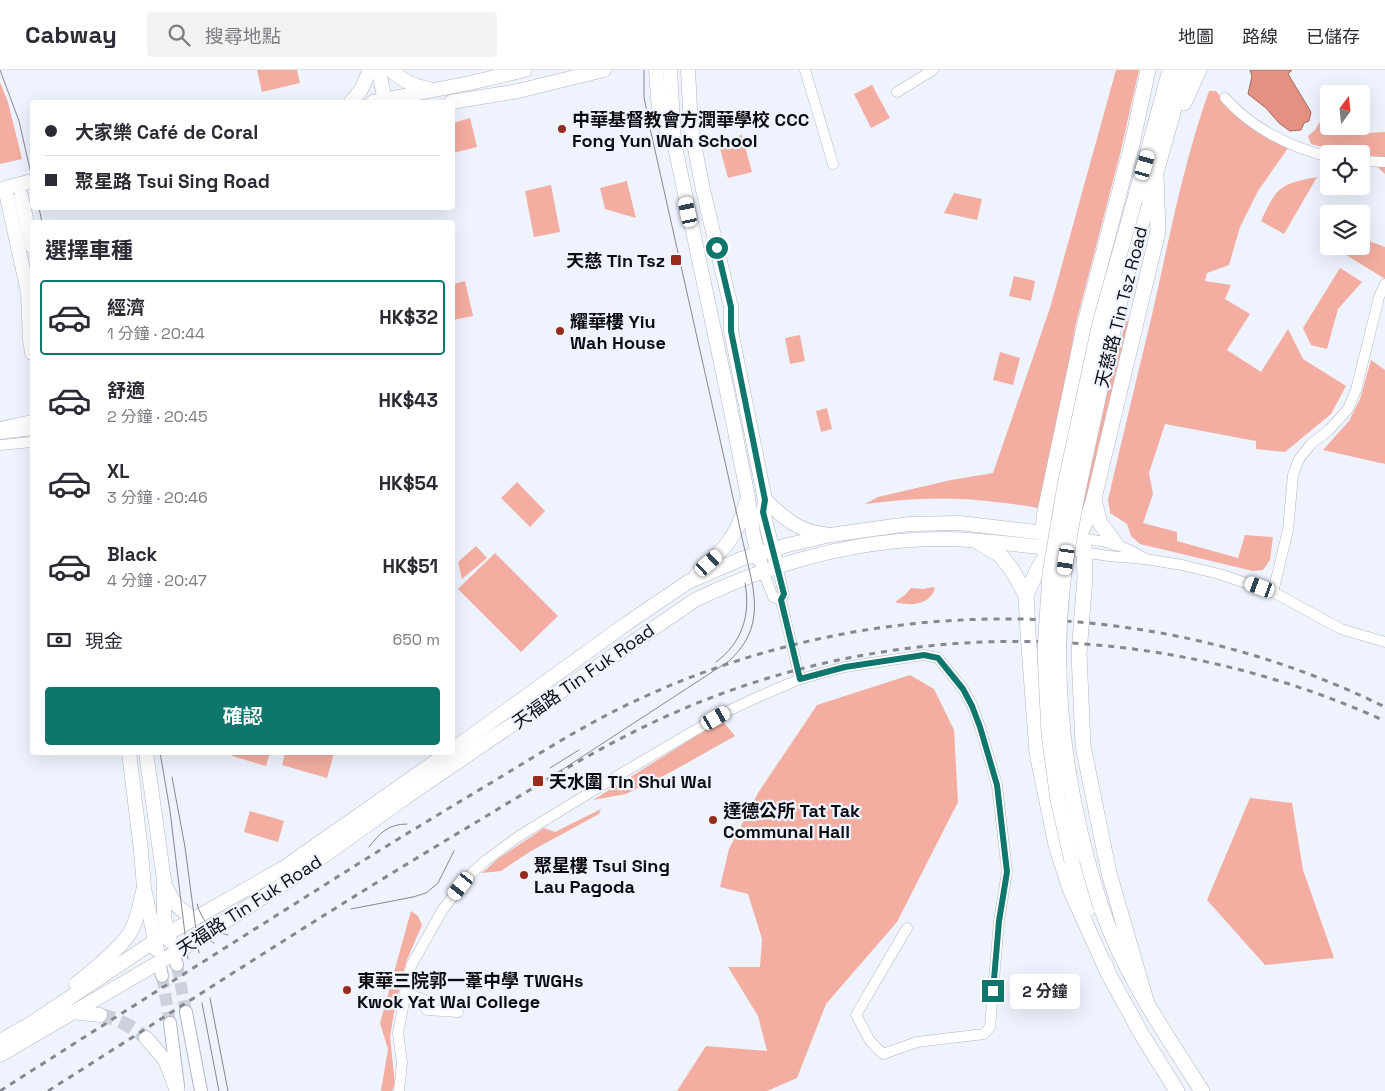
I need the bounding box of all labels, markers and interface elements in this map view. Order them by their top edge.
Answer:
search box [147,12,497,57]
text: Cabway [25,19,117,50]
icon: search [165,21,193,49]
text: 搜尋地點 [205,24,281,49]
text: 地圖 [1178,25,1214,48]
text: 路線 [1242,25,1278,48]
text: 已儲存 [1306,25,1360,48]
north arrow [1320,85,1370,135]
map controls [1320,85,1370,255]
place label: 中華基督教會方潤華學校 CCC Fong Yun Wah School [572,108,809,152]
text: 大家樂 Café de Coral [75,120,258,145]
marker: 中華基督教會方潤華學校 CCC Fong Yun Wah School [556,123,568,135]
button: locate [1320,145,1370,195]
car [1133,149,1156,181]
text: 聚星路 Tsui Sing Road [75,169,270,194]
car [677,196,698,228]
button: layers [1320,205,1370,255]
street label: 天慈路 Tin Tsz Road [1090,224,1152,390]
text: 選擇車種 [45,236,133,264]
route start [706,237,728,259]
place label: 天慈 Tin Tsz [566,249,665,272]
marker: 天慈 Tin Tsz [669,253,683,267]
icon: car [47,295,92,340]
text: 經濟 [107,295,145,320]
text: HK$32 [379,305,438,330]
place label: 耀華樓 Yiu Wah House [570,310,666,354]
text: 1 分鐘 · 20:44 [107,323,205,344]
marker: 耀華樓 Yiu Wah House [554,325,566,337]
icon: car [47,378,92,423]
text: 舒適 [107,378,145,403]
text: HK$43 [378,388,438,413]
text: 2 分鐘 · 20:45 [107,406,208,427]
text: XL [107,459,130,484]
icon: car [47,461,92,506]
text: HK$54 [379,471,438,496]
text: 3 分鐘 · 20:46 [107,487,208,508]
text: Black [107,542,157,567]
icon: car [47,544,92,589]
car [1056,544,1075,576]
car [692,547,725,579]
text: HK$51 [382,554,438,579]
text: 4 分鐘 · 20:47 [107,570,207,591]
car [1243,575,1276,599]
street label: 天福路 Tin Fuk Road [507,618,659,734]
icon: cash [45,626,73,654]
text: 現金 [85,629,123,654]
text: 650 m [392,629,440,650]
button: 確認 [45,687,440,745]
car [699,704,732,732]
place label: 天水圍 Tin Shui Wai [549,770,712,793]
marker: 天水圍 Tin Shui Wai [531,774,545,788]
place label: 達德公所 Tat Tak Communal Hall [723,799,860,843]
marker: 達德公所 Tat Tak Communal Hall [707,814,719,826]
street label: 天福路 Tin Fuk Road [172,850,326,960]
place label: 聚星樓 Tsui Sing Lau Pagoda [534,854,670,898]
marker: 聚星樓 Tsui Sing Lau Pagoda [518,869,530,881]
car [445,870,476,902]
place label: 東華三院郭一葦中學 TWGHs Kwok Yat Wai College [357,969,583,1013]
callout: 2 分鐘 [1010,974,1080,1008]
route end [982,980,1004,1002]
text: 2 分鐘 [1022,981,1068,1002]
marker: 東華三院郭一葦中學 TWGHs Kwok Yat Wai College [341,984,353,996]

